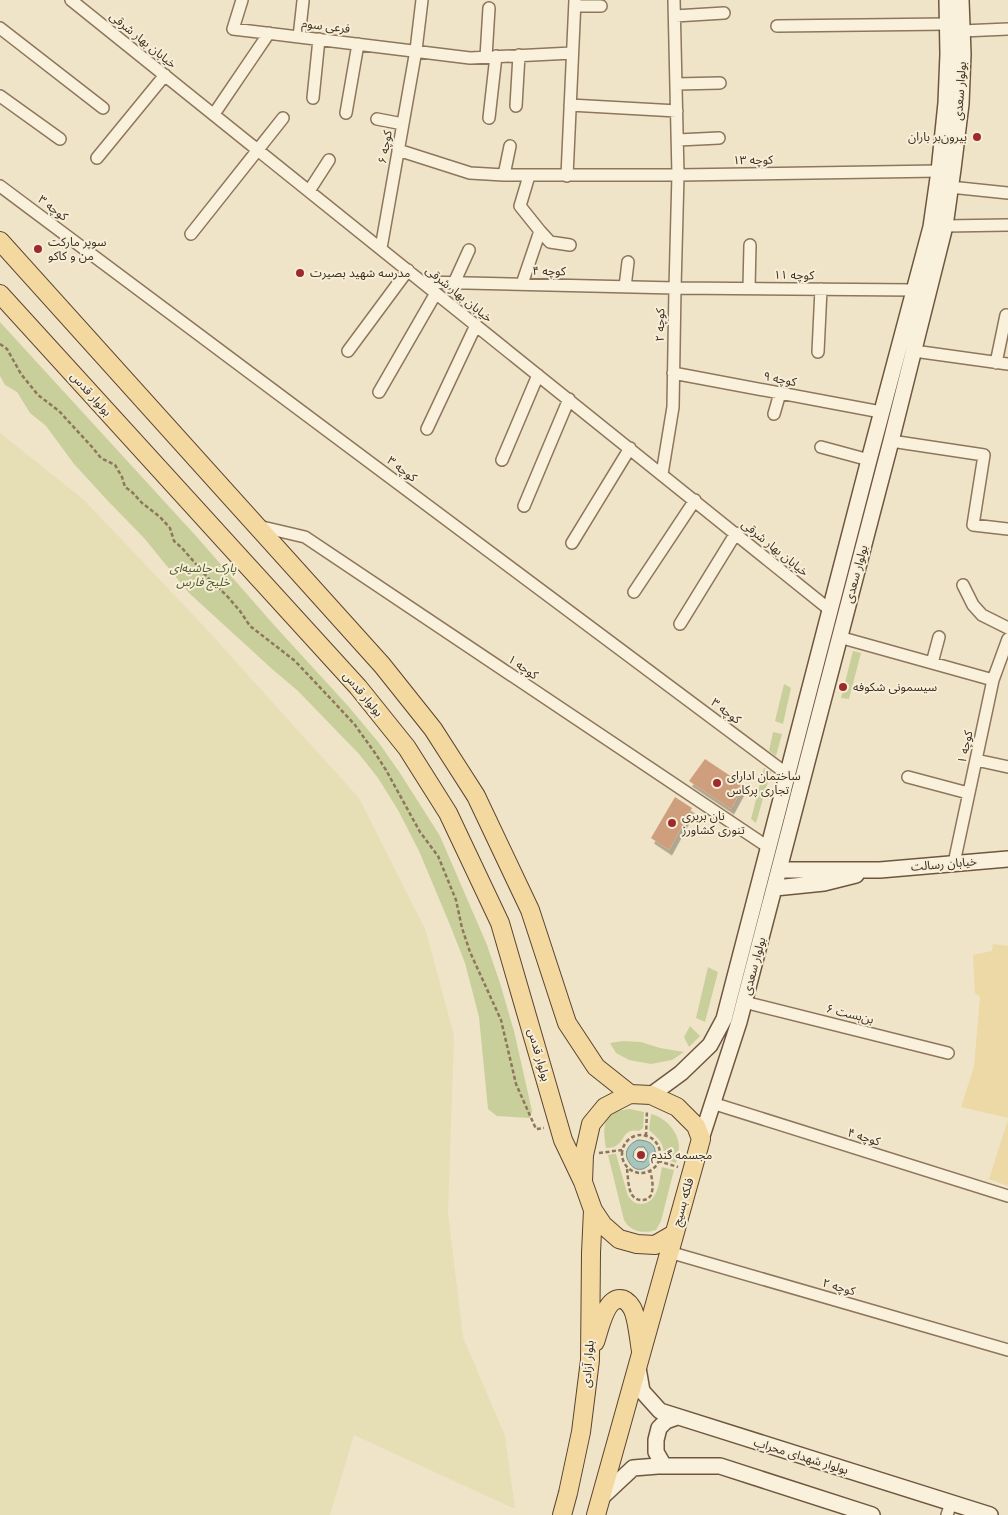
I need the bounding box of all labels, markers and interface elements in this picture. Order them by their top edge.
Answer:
street label: خیابان بهار شرقی [106,7,180,72]
street label: فرعی سوم [301,14,351,38]
street label: بولوار سعدی [949,61,970,121]
street label: کوچه ۶ [373,128,396,165]
place label: بیرون‌بر باران [908,128,967,145]
marker: بیرون‌بر باران [971,131,983,143]
street label: کوچه ۱۳ [733,151,774,168]
street label: کوچه ۳ [35,191,73,225]
place label: سوپر مارکت من و کاکو [48,233,106,264]
marker: سوپر مارکت من و کاکو [32,243,44,255]
street label: خیابان بهار شرقی [422,261,496,326]
street label: کوچه ۴ [532,262,567,279]
place label: مدرسه شهید بصیرت [310,264,410,281]
street label: کوچه ۱۱ [774,266,815,283]
marker: مدرسه شهید بصیرت [294,267,306,279]
street label: کوچه ۲ [651,307,668,342]
street label: کوچه ۹ [762,367,799,390]
street label: بولوار قدس [67,368,116,420]
street label: کوچه ۳ [384,452,422,486]
street label: خیابان بهار شرقی [738,515,812,580]
street label: بولوار سعدی [840,543,871,605]
park label: پارک حاشیه‌ای خلیج فارس [170,559,237,591]
street label: کوچه ۱ [505,650,543,684]
street label: بولوار قدس [339,667,387,720]
place label: سیسمونی شکوفه [853,678,937,695]
marker: سیسمونی شکوفه [837,681,849,693]
street label: کوچه ۳ [708,694,746,728]
street label: کوچه ۱ [952,728,977,765]
place label: ساختمان ادارای تجاری پرکاس [727,767,801,798]
marker: ساختمان ادارای تجاری پرکاس [711,777,723,789]
place label: نان بربری تنوری کشاورز [681,807,745,838]
marker: نان بربری تنوری کشاورز [666,817,678,829]
street label: خیابان رسالت [910,852,978,875]
street label: بولوار سعدی [738,935,769,997]
street label: بن‌بست ۶ [825,999,876,1028]
street label: بولوار قدس [524,1026,555,1083]
street label: کوچه ۴ [846,1123,884,1150]
place label: مجسمه گندم [651,1146,712,1164]
marker: مجسمه گندم [635,1149,647,1161]
street label: فلکه بسیج [667,1176,699,1228]
street label: کوچه ۲ [821,1274,859,1300]
street label: بلوار آزادی [577,1340,598,1388]
street label: بولوار شهدای محراب [752,1433,851,1478]

